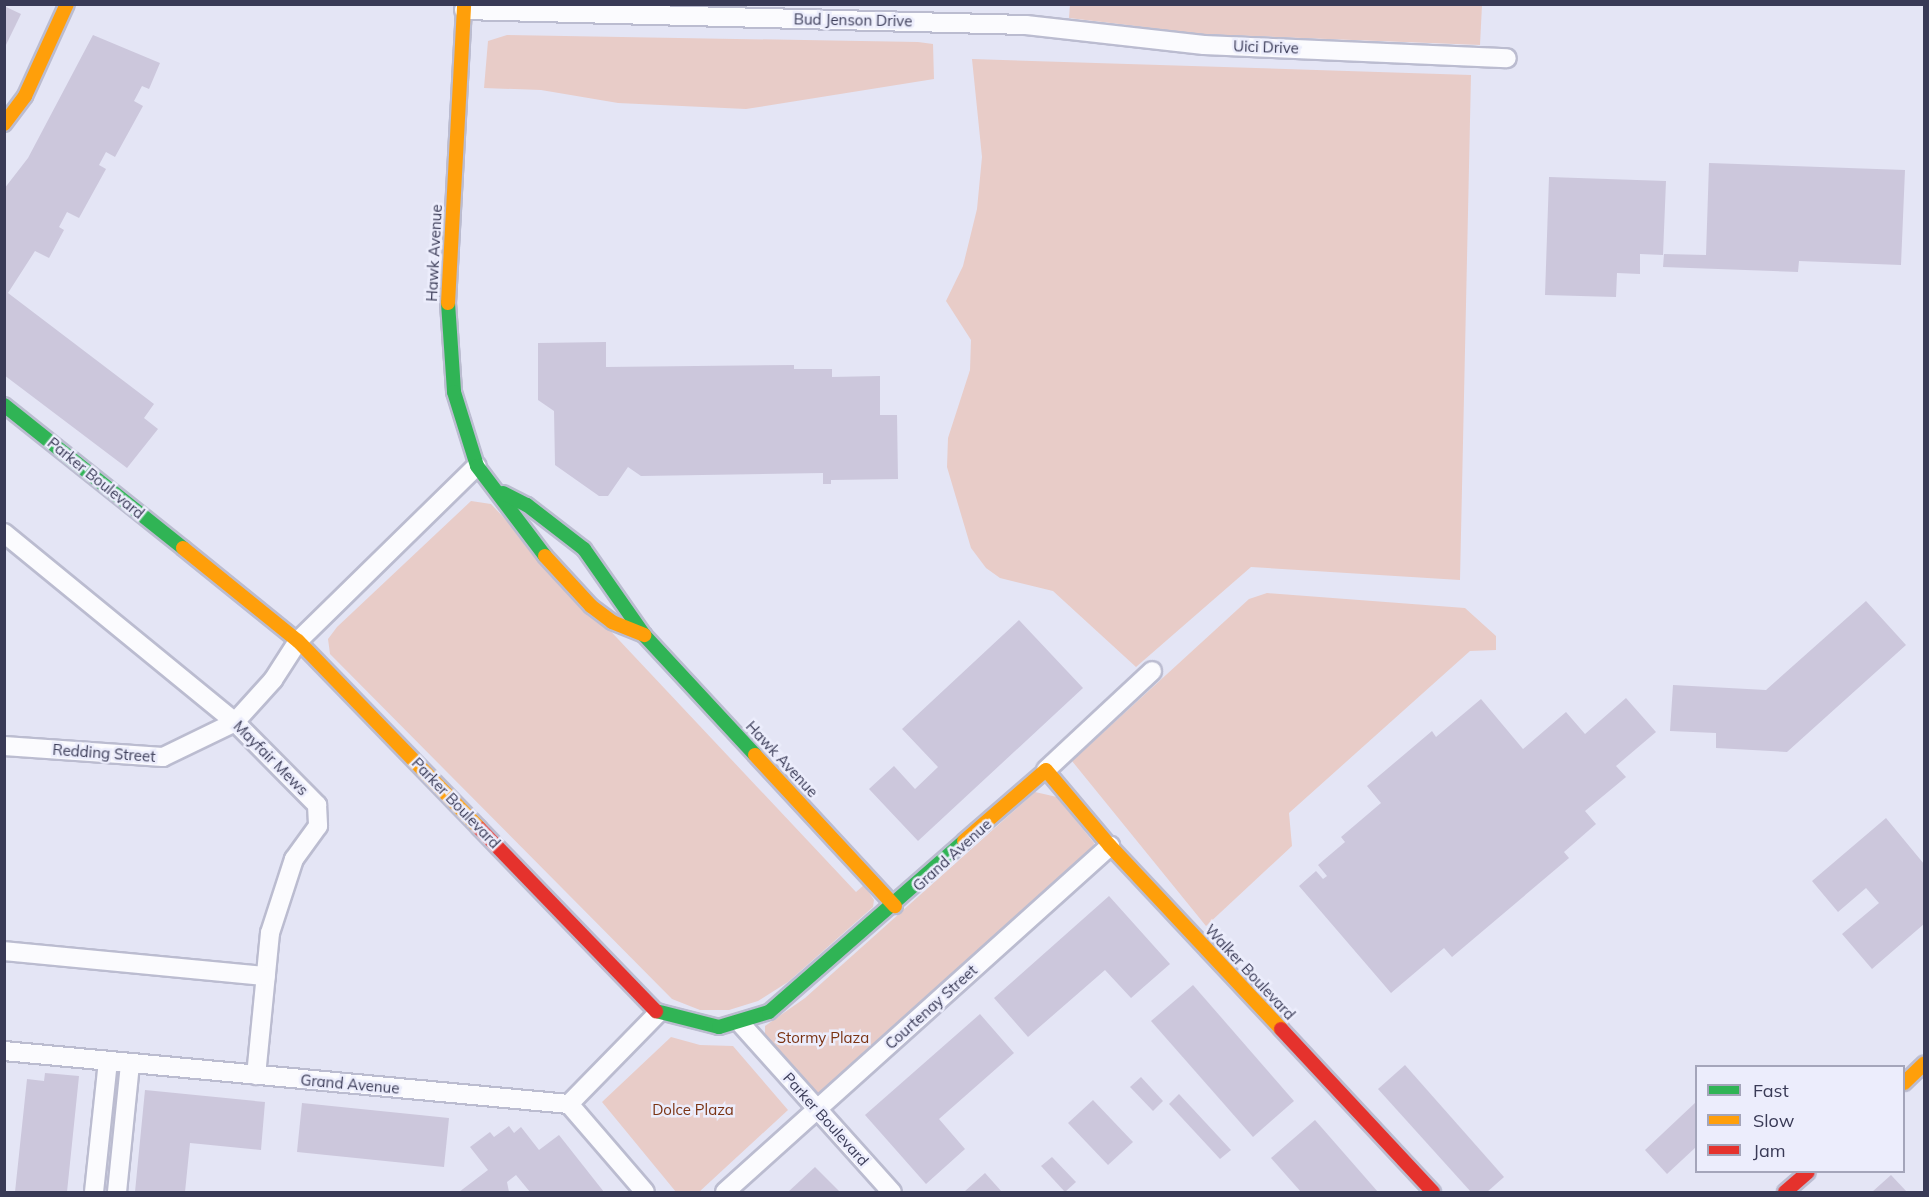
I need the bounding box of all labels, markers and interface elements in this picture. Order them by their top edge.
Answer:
street label: Bud Jenson Drive [794,10,912,30]
street label: Uici Drive [1233,37,1299,57]
street label: Hawk Avenue [422,204,446,302]
street label: Parker Boulevard [44,434,148,522]
street label: Mayfair Mews [230,717,312,799]
street label: Hawk Avenue [742,717,822,801]
street label: Redding Street [52,740,156,766]
street label: Parker Boulevard [408,754,504,852]
street label: Grand Avenue [909,815,995,895]
street label: Walker Boulevard [1201,921,1299,1023]
street label: Courtenay Street [881,961,981,1053]
park label: Stormy Plaza [777,1029,869,1047]
legend [1695,1065,1905,1173]
street label: Parker Boulevard [779,1069,873,1169]
street label: Grand Avenue [300,1071,400,1097]
text: Fast [1753,1079,1789,1102]
park label: Dolce Plaza [652,1101,734,1119]
text: Slow [1753,1109,1794,1132]
text: Jam [1753,1139,1786,1162]

